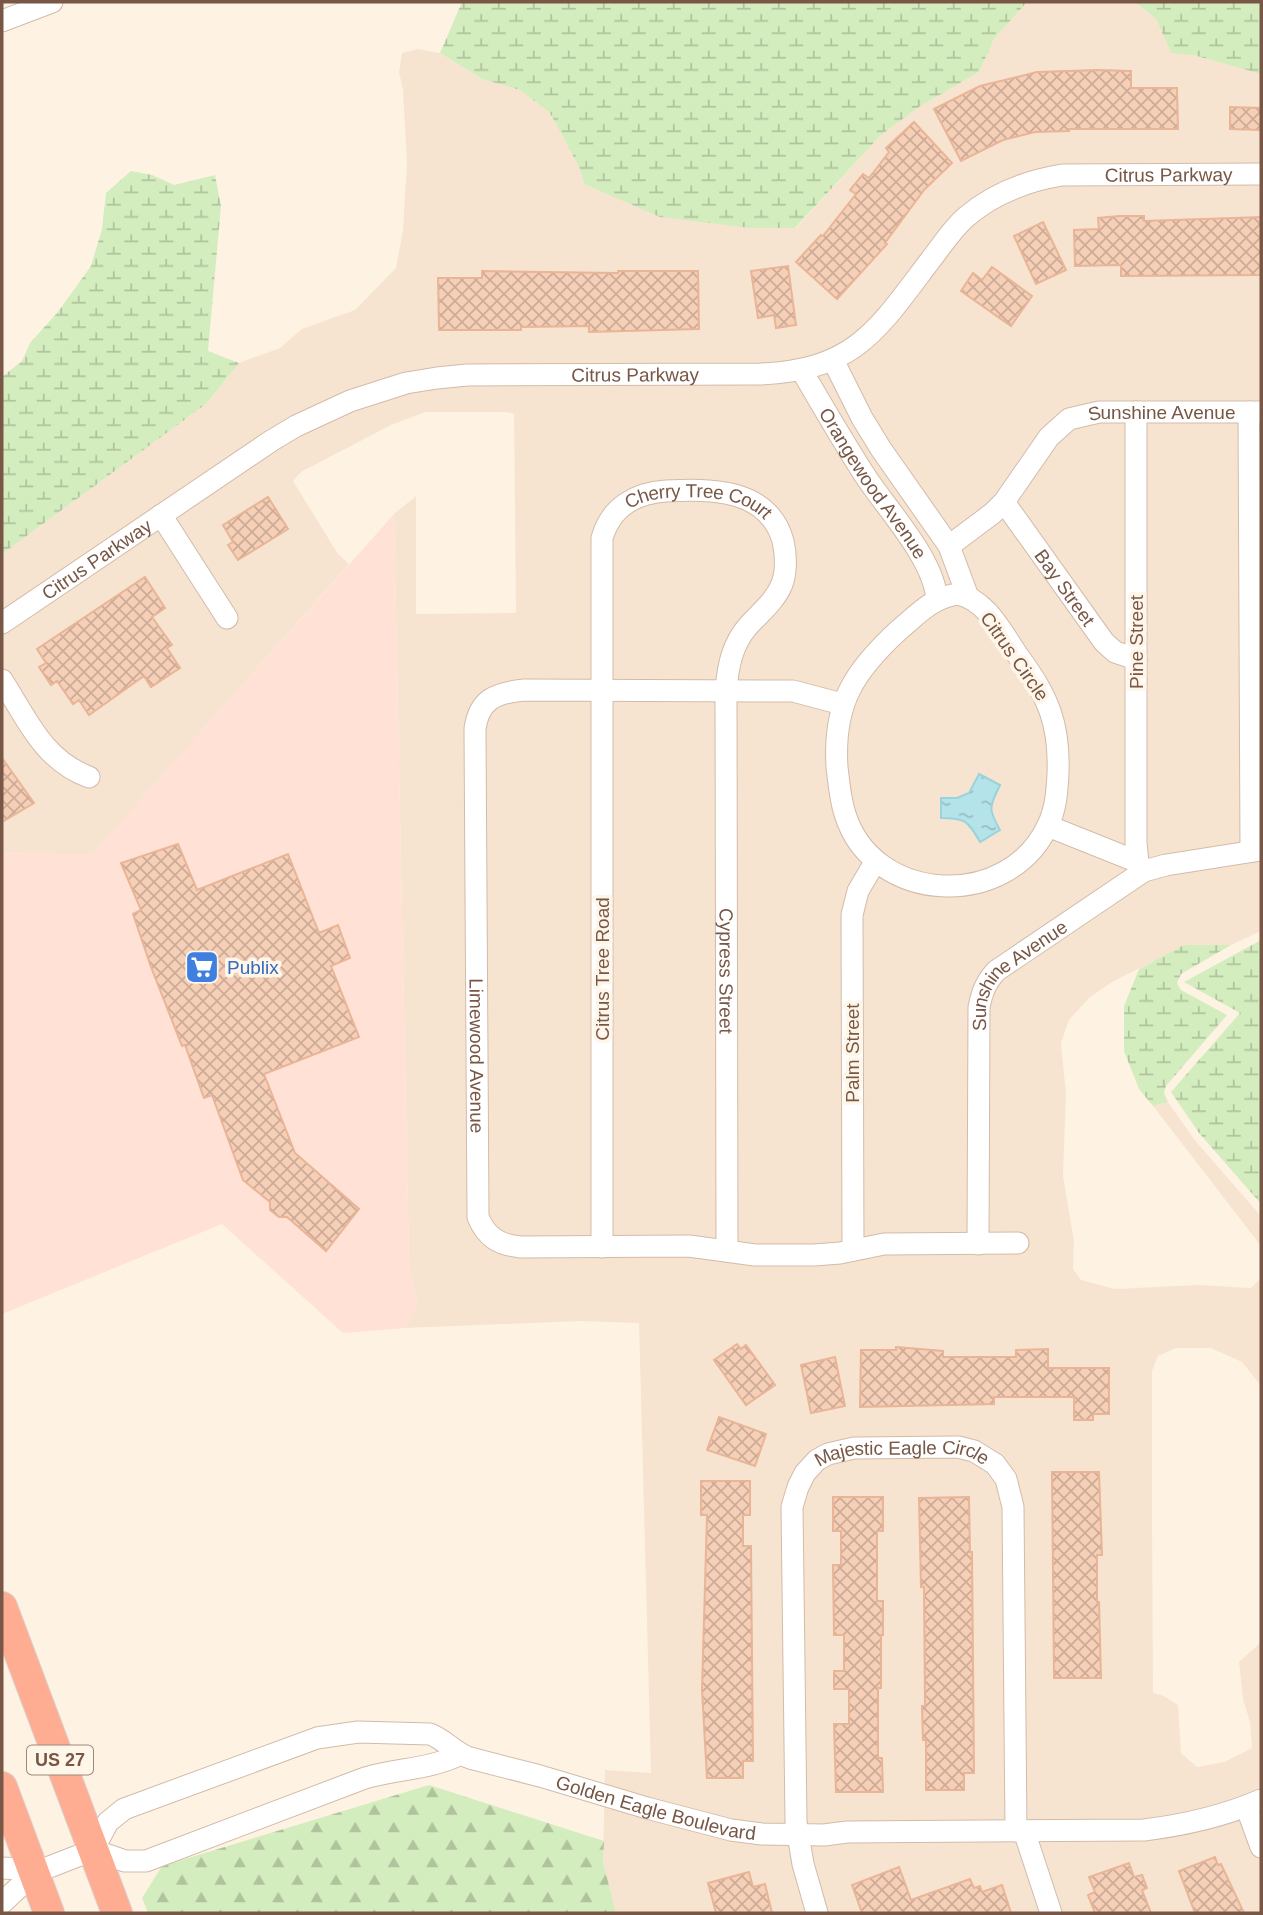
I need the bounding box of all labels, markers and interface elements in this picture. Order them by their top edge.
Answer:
street label: Citrus Parkway [1105,164,1233,186]
street label: Citrus Parkway [571,364,700,386]
street label: Sunshine Avenue [1086,402,1236,425]
street label: Orangewood Avenue [815,404,931,563]
street label: Cherry Tree Court [621,480,777,523]
street label: Citrus Parkway [38,515,156,604]
street label: Bay Street [1030,546,1099,631]
street label: Pine Street [1126,594,1147,689]
street label: Citrus Circle [976,608,1053,705]
street label: Citrus Tree Road [592,897,613,1041]
street label: Cypress Street [715,908,737,1034]
street label: Sunshine Avenue [969,916,1071,1031]
supermarket icon: Publix [183,948,221,986]
place label: Publix [227,957,279,978]
street label: Limewood Avenue [466,978,487,1133]
street label: Palm Street [842,1003,863,1103]
street label: Majestic Eagle Circle [811,1437,993,1470]
road number: US 27 [27,1745,93,1774]
street label: Golden Eagle Boulevard [553,1771,757,1844]

